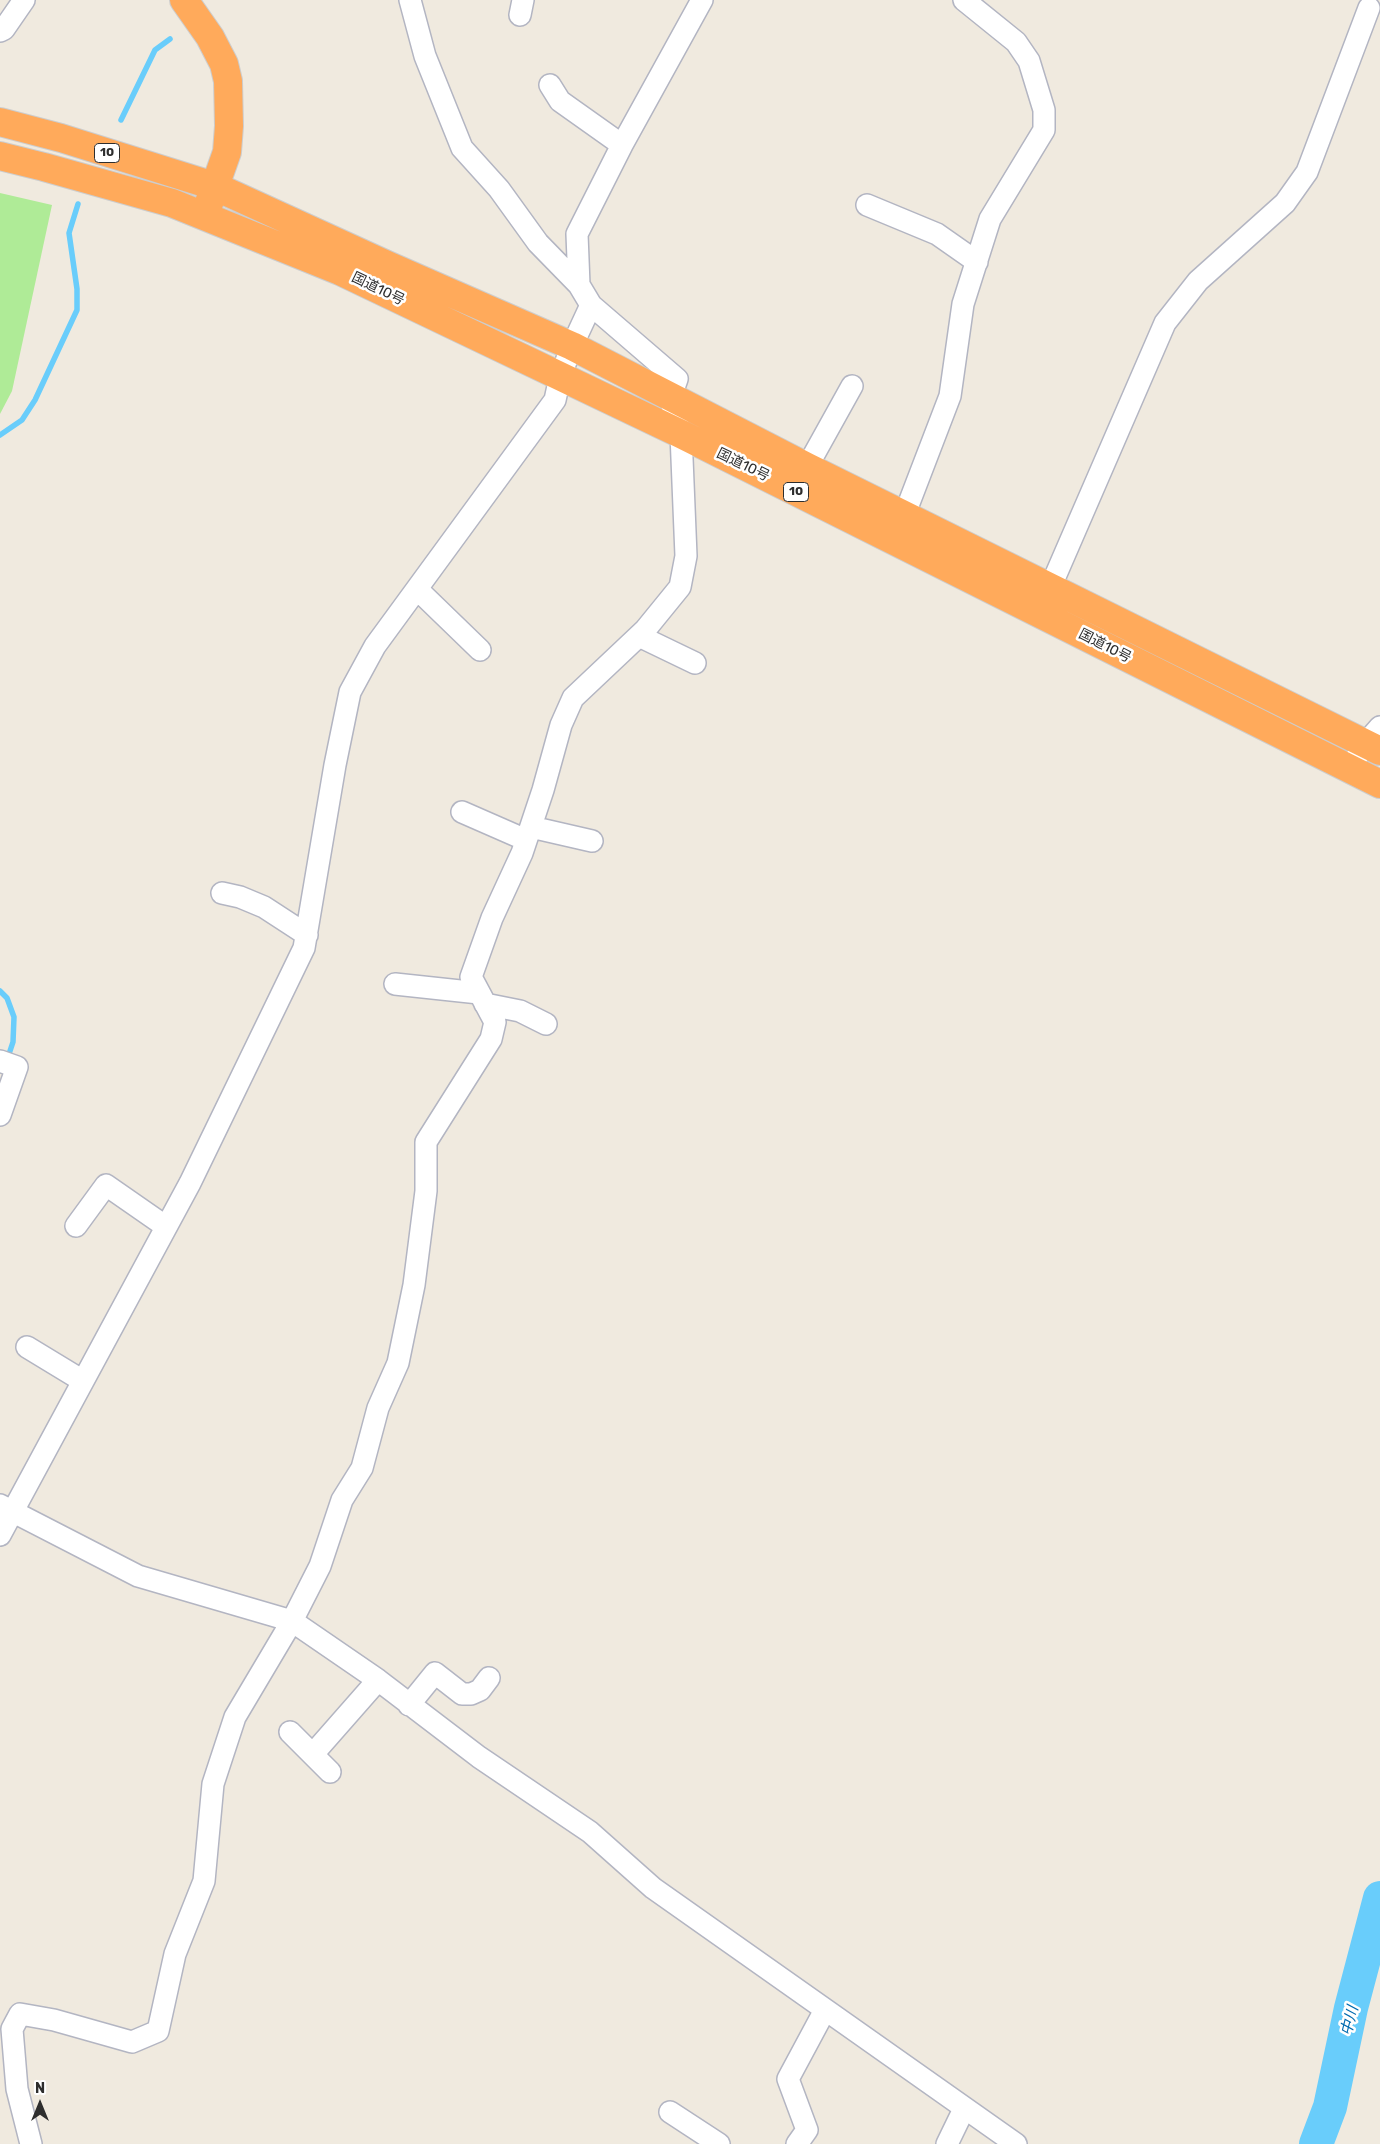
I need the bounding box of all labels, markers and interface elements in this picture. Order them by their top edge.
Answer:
road number: 10 [94,144,120,162]
street label: 国道10号 [349,269,407,309]
street label: 国道10号 [714,445,772,485]
road number: 10 [784,482,808,502]
street label: 国道10号 [1076,626,1134,666]
water label: 中川 [1338,2004,1362,2038]
north arrow [15,2079,65,2129]
text: N [35,2080,45,2097]

